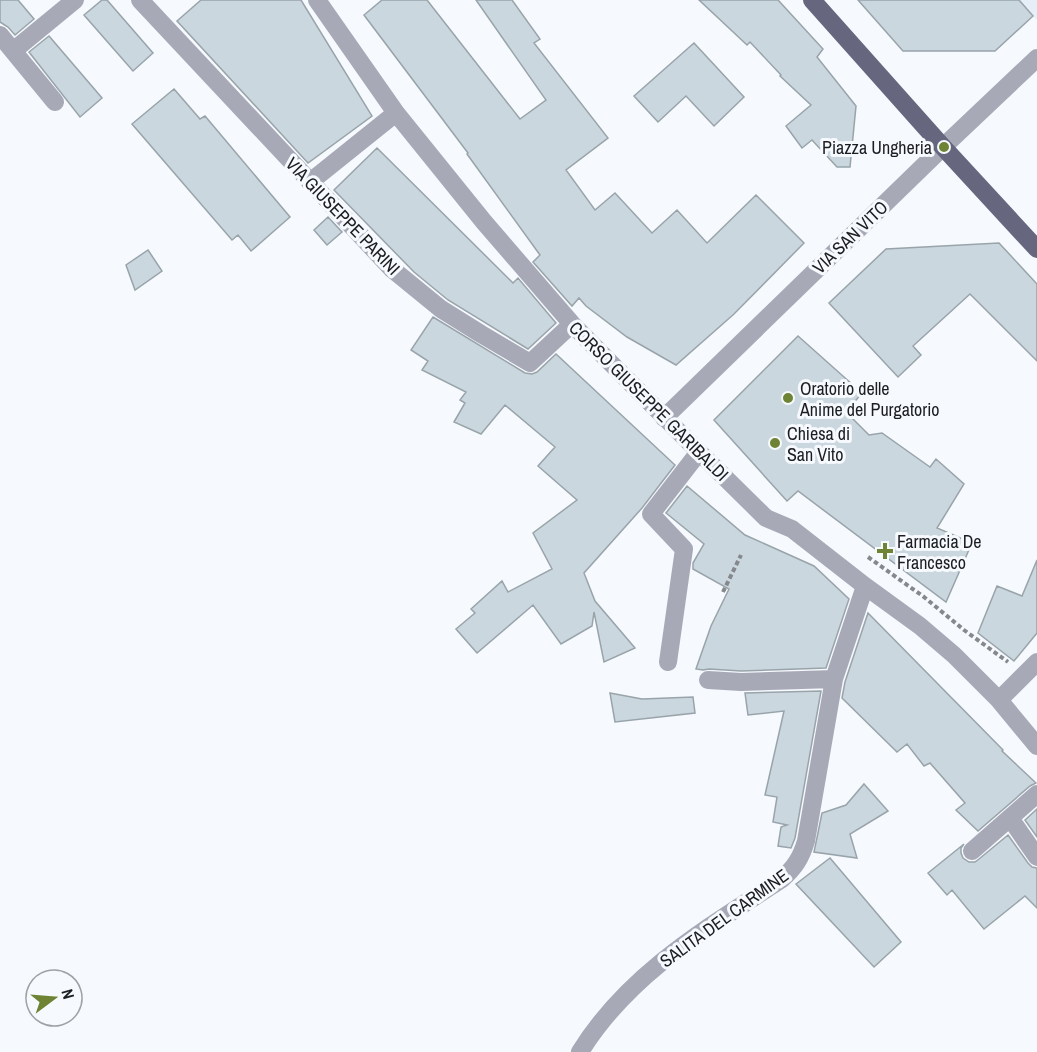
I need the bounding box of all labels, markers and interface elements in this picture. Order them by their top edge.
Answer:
place label: Piazza Ungheria [822,135,932,160]
marker: Piazza Ungheria [937,140,951,154]
street label: VIA GIUSEPPE PARINI [280,152,406,280]
street label: VIA SAN VITO [807,195,893,279]
street label: CORSO GIUSEPPE GARIBALDI [564,316,734,486]
place label: Oratorio delle Anime del Purgatorio [799,376,939,422]
marker: Oratorio delle Anime del Purgatorio [781,391,795,405]
place label: Chiesa di San Vito [787,421,850,467]
marker: Chiesa di San Vito [768,436,782,450]
place label: Farmacia De Francesco [897,529,982,575]
marker: Farmacia De Francesco [878,544,892,558]
street label: SALITA DEL CARMINE [655,863,793,973]
north arrow [24,968,84,1028]
text: N [57,986,80,1001]

